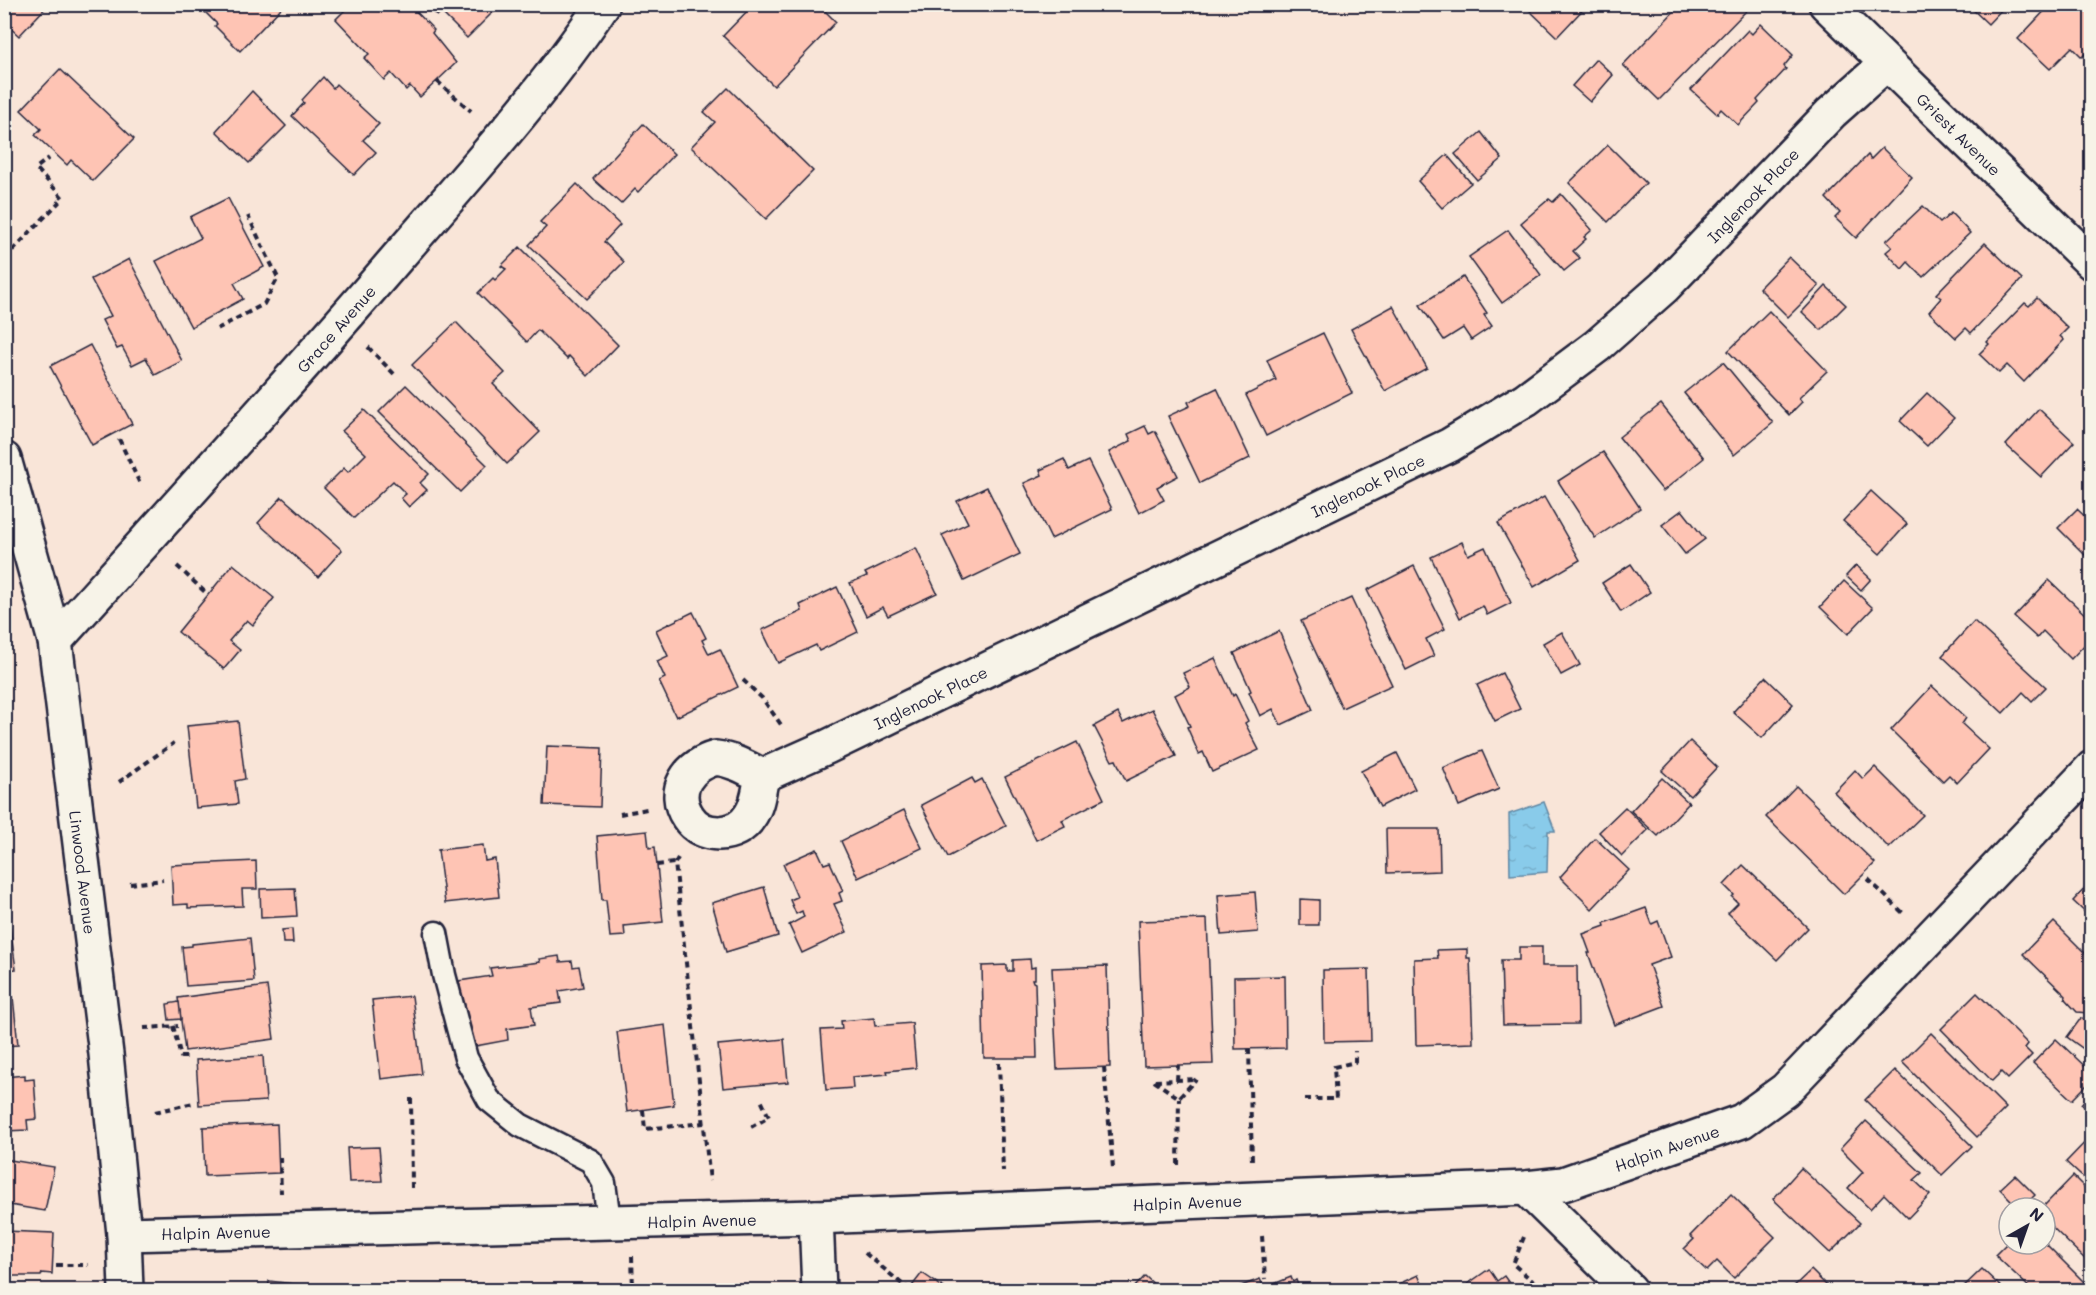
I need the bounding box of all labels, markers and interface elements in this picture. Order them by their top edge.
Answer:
street label: Griest Avenue [1913,88,2006,180]
street label: Inglenook Place [1702,143,1803,247]
street label: Grace Avenue [291,280,380,377]
street label: Inglenook Place [1307,448,1428,521]
street label: Inglenook Place [870,660,991,733]
street label: Linwood Avenue [66,809,102,935]
street label: Halpin Avenue [1612,1119,1722,1176]
street label: Halpin Avenue [1132,1189,1243,1215]
north arrow [1997,1196,2057,1256]
text: N [2026,1202,2048,1226]
street label: Halpin Avenue [647,1208,757,1232]
street label: Halpin Avenue [161,1220,271,1244]

